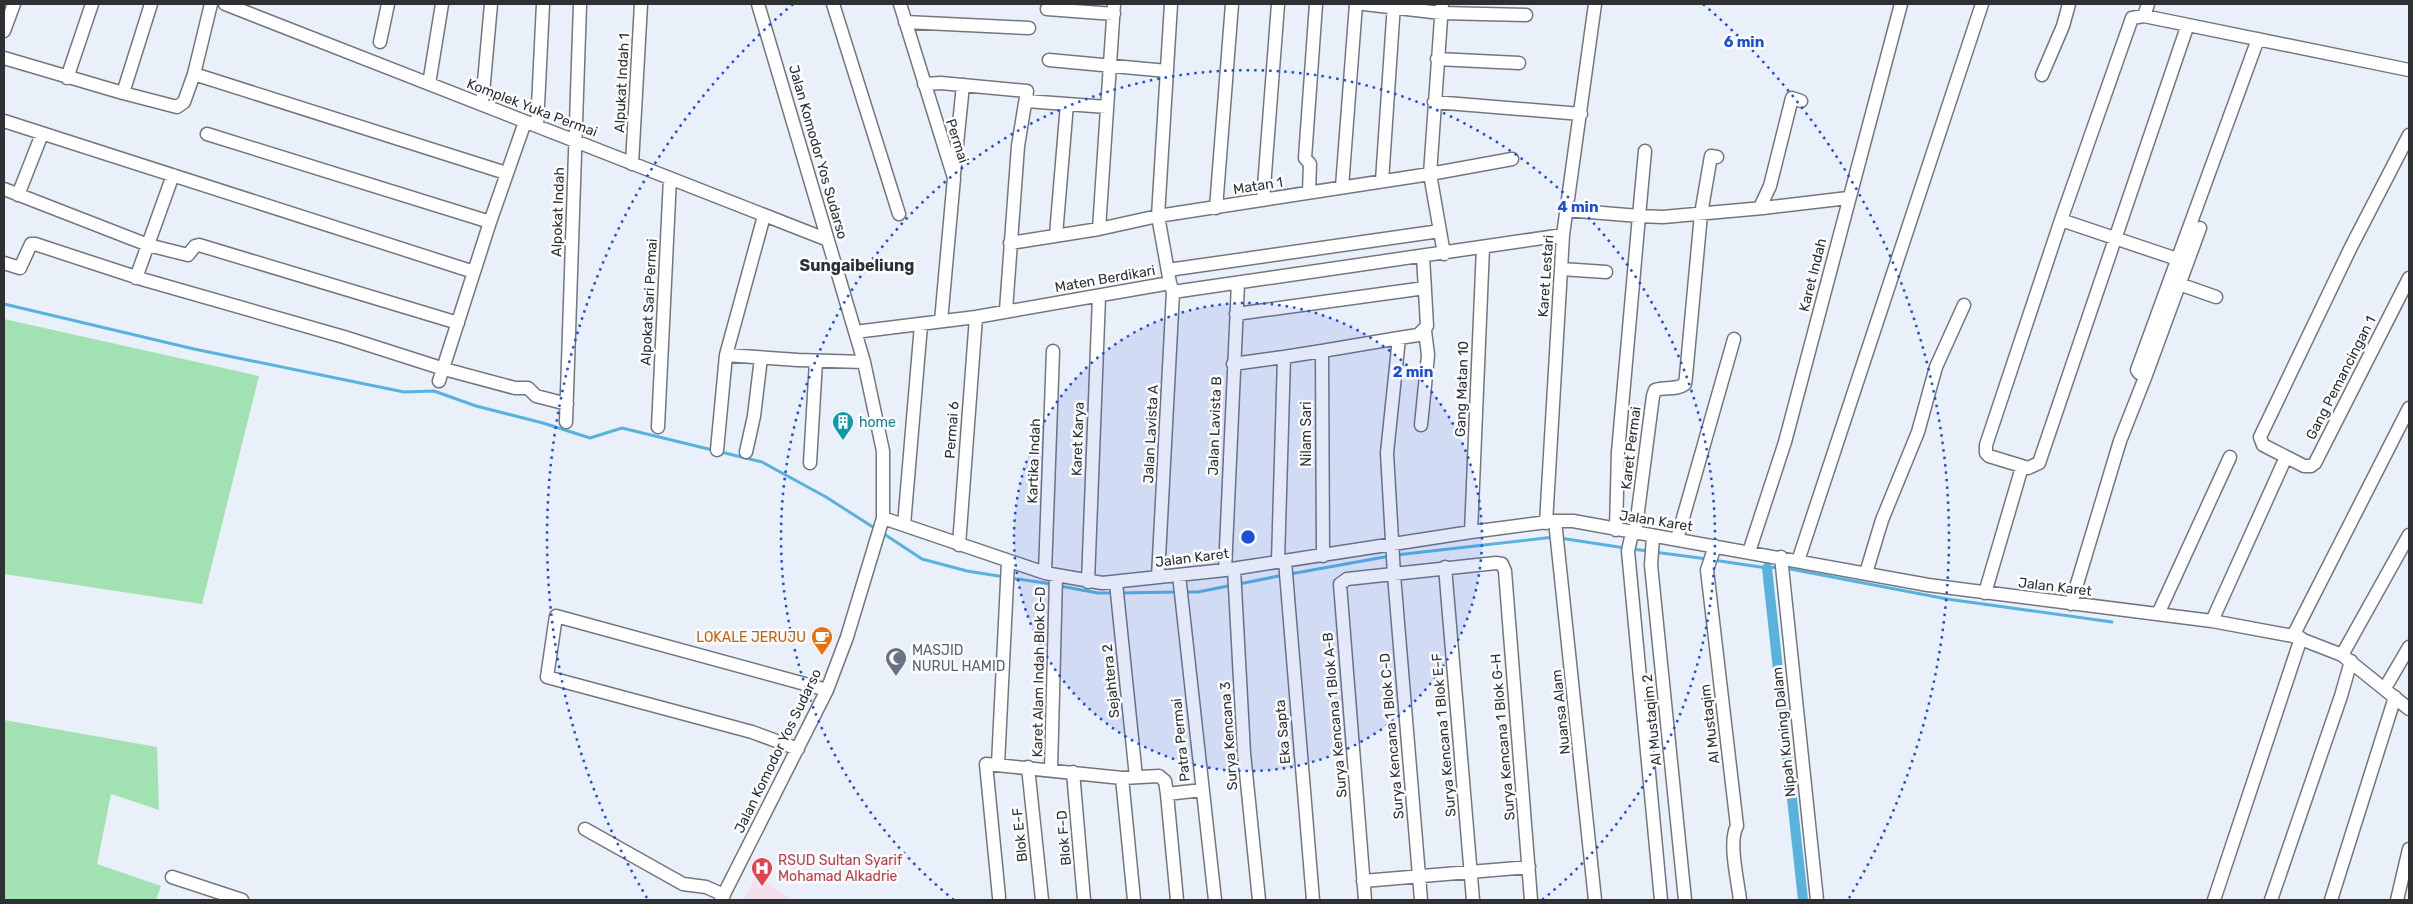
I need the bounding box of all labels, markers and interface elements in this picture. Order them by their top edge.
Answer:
street label: Alpukat Indah 1 [611,33,633,133]
text: 6 min [1724,33,1764,51]
street label: Jalan Komodor Yos Sudarso [785,63,851,241]
street label: Komplek Yuka Permai [464,75,600,141]
street label: Permai [942,117,972,165]
street label: Alpokat Indah [548,167,568,257]
street label: Matan 1 [1232,174,1284,198]
text: 4 min [1557,198,1599,216]
street label: Karet Lestari [1535,234,1557,318]
street label: Karet Indah [1796,237,1830,313]
street label: Alpokat Sari Permai [637,238,661,366]
district label: Sungaibeliung [800,256,914,275]
street label: Maten Berdikari [1053,262,1157,296]
street label: Gang Pemancingan 1 [2302,313,2380,443]
street label: Gang Matan 10 [1452,340,1472,437]
text: 2 min [1393,363,1433,381]
street label: Jalan Lavista B [1205,376,1225,476]
street label: Jalan Lavista A [1140,384,1162,484]
street label: Permai 6 [942,401,962,459]
street label: Karet Karya [1068,401,1088,477]
street label: Nilam Sari [1298,401,1315,467]
street label: Karet Permai [1617,406,1645,490]
building icon: home [831,410,855,441]
place label: home [859,414,896,431]
street label: Kartika Indah [1024,418,1044,504]
street label: Jalan Karet [1618,507,1694,535]
centre of rings [1239,528,1257,546]
street label: Jalan Karet [1154,545,1230,571]
street label: Jalan Karet [2017,574,2093,600]
street label: Karet Alam Indah Blok C-D [1029,586,1049,758]
cafe icon: LOKALE JERUJU [810,625,834,656]
place label: LOKALE JERUJU [696,629,806,646]
street label: Surya Kencana 1 Blok A-B [1319,632,1351,798]
place label: MASJID NURUL HAMID [912,642,1005,675]
street label: Sejahtera 2 [1099,643,1123,719]
mosque icon: MASJID NURUL HAMID [884,646,908,677]
street label: Surya Kencana 1 Blok C-D [1376,652,1408,820]
street label: Surya Kencana 1 Blok E-F [1428,652,1460,818]
street label: Surya Kencana 1 Blok G-H [1487,653,1519,821]
street label: Jalan Komodor Yos Sudarso [731,666,825,836]
street label: Nipah Kuning Dalam [1769,666,1799,798]
street label: Nuansa Alam [1548,669,1574,755]
street label: Al Mustaqim 2 [1639,673,1665,767]
street label: Surya Kencana 3 [1217,681,1241,791]
street label: Al Mustaqim [1697,683,1723,765]
street label: Patra Permai [1168,697,1194,783]
street label: Eka Sapta [1272,699,1294,765]
street label: Blok E-F [1009,807,1031,863]
street label: Blok F-D [1053,810,1075,866]
place label: RSUD Sultan Syarif Mohamad Alkadrie [778,852,903,885]
hospital icon: RSUD Sultan Syarif Mohamad Alkadrie [750,856,774,887]

